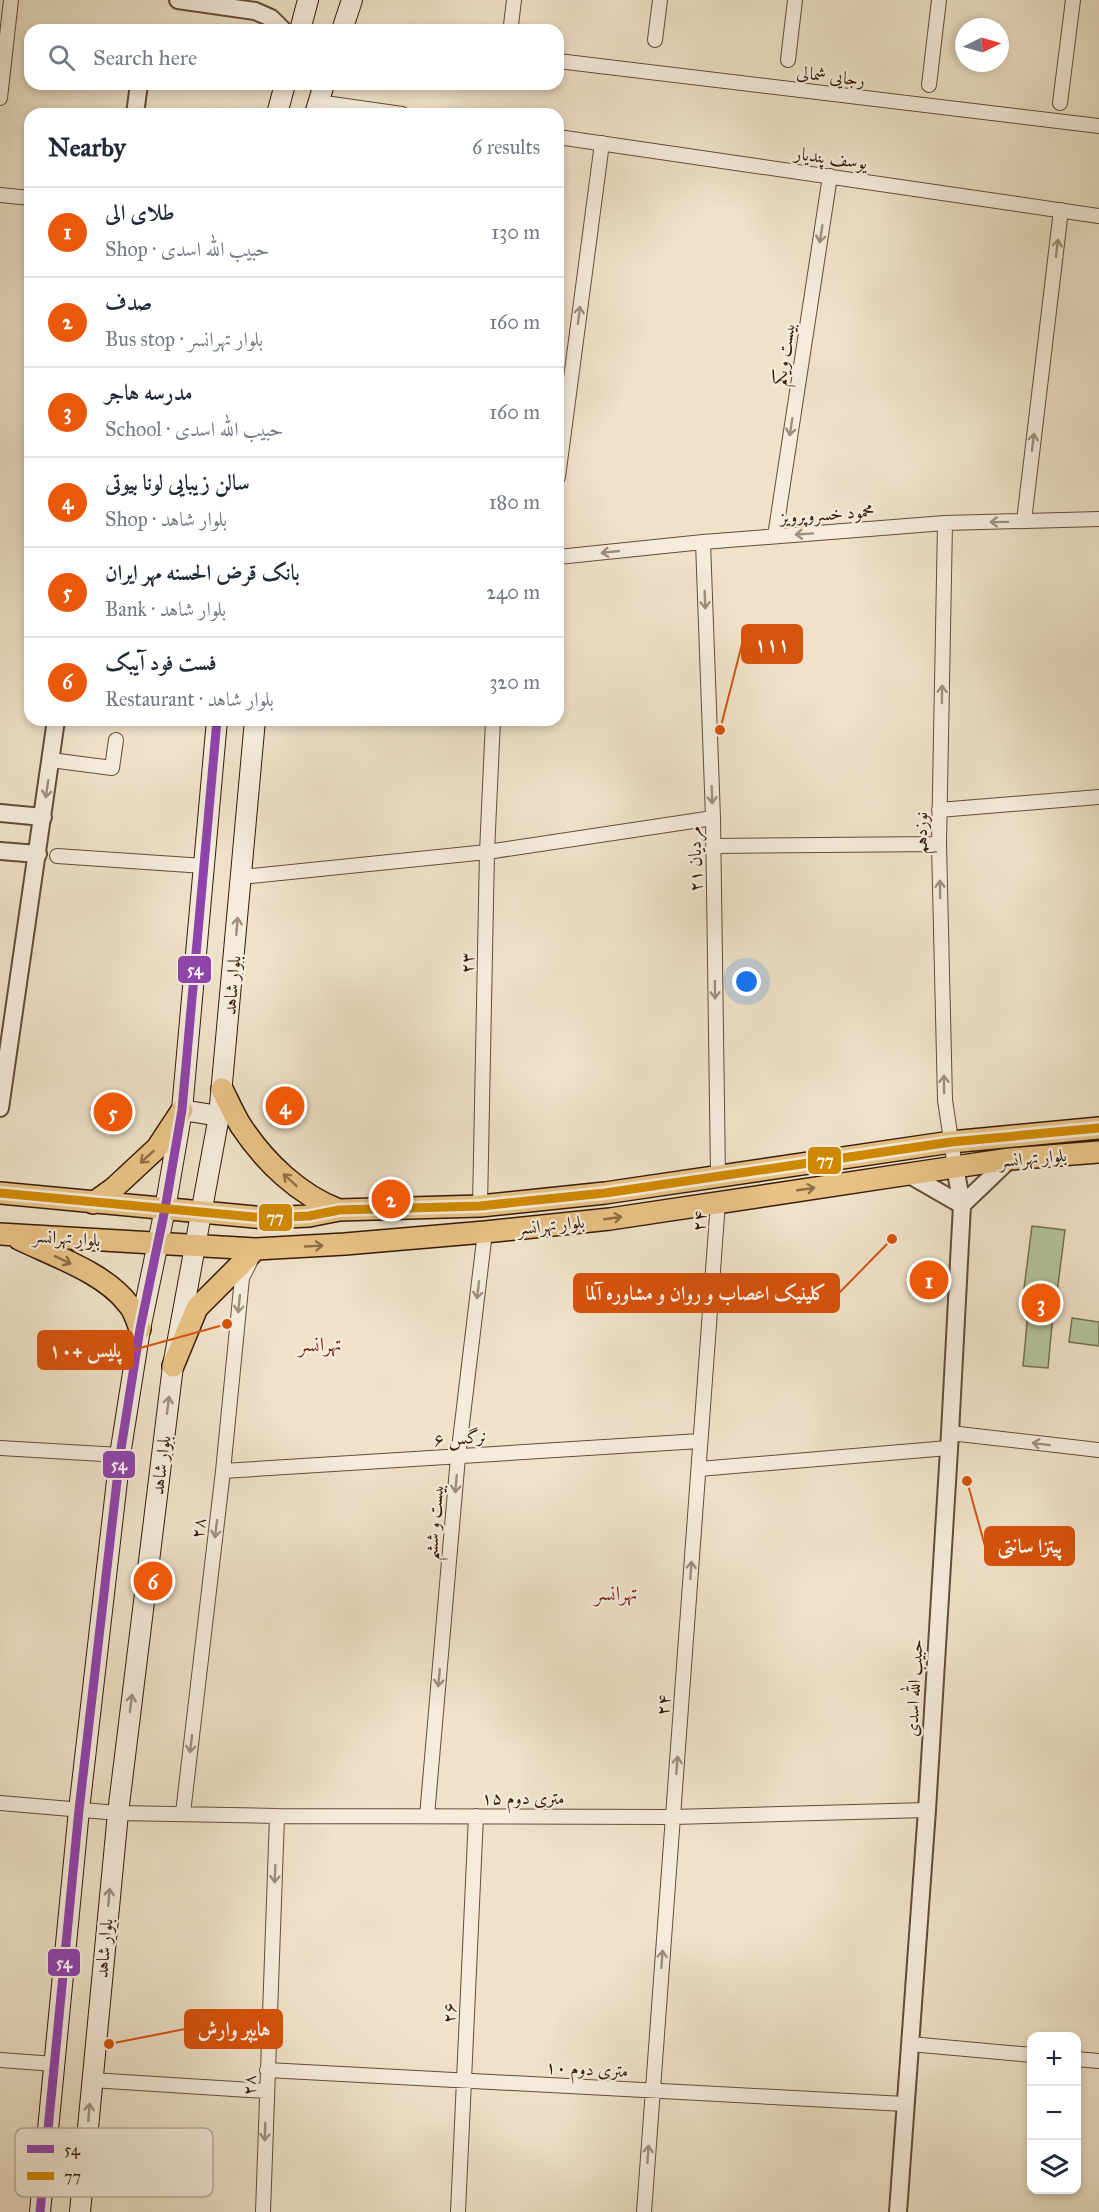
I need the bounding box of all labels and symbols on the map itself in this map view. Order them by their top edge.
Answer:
north arrow [955,18,1009,72]
street label: رجایی شمالی [795,61,867,92]
street label: یوسف پندیار [791,142,870,177]
one-way arrow [815,224,826,244]
one-way arrow [1051,239,1062,259]
one-way arrow [574,305,585,325]
street label: بیست ویکم [768,321,806,388]
one-way arrow [786,417,797,436]
one-way arrow [1028,433,1039,452]
street label: محمود خسروپرویز [777,500,875,529]
one-way arrow [989,516,1009,527]
one-way arrow [795,529,814,540]
one-way arrow [600,546,620,557]
one-way arrow [699,590,711,610]
callout: ۱۱۱ [742,625,802,663]
text: ۱۱۱ [754,632,790,656]
one-way arrow [936,685,947,705]
one-way arrow [42,779,53,799]
one-way arrow [706,785,717,805]
street label: نوزدهم [910,812,938,854]
street label: ۲۱ مردیان [683,826,709,892]
one-way arrow [934,880,946,900]
one-way arrow [232,916,243,936]
street label: ۲۳ [456,952,478,974]
street label: بلوار شاهد [218,954,246,1016]
line badge: 54 [177,955,212,984]
text: 54 [187,960,204,980]
your location [732,967,761,996]
one-way arrow [709,980,721,1000]
one-way arrow [939,1075,950,1095]
pin: 4 [266,1084,304,1128]
pin: 5 [94,1090,132,1134]
street label: بلوار تهرانسر [996,1144,1068,1173]
line badge: 77 [807,1146,842,1175]
one-way arrow [140,1149,155,1163]
text: 77 [816,1151,834,1170]
one-way arrow [283,1173,298,1187]
pin: 2 [372,1176,410,1222]
one-way arrow [795,1183,815,1194]
line badge: 77 [258,1203,293,1232]
text: 77 [266,1208,284,1227]
street label: ۲۴ [687,1210,711,1232]
street label: بلوار تهرانسر [514,1211,586,1241]
one-way arrow [603,1213,622,1224]
street label: بلوار تهرانسر [31,1225,101,1252]
one-way arrow [304,1240,324,1251]
one-way arrow [54,1255,72,1267]
pin: 1 [910,1258,948,1302]
callout: کلینیک اعصاب و روان و مشاوره آلما [574,1274,839,1312]
one-way arrow [472,1280,483,1300]
pin: 3 [1022,1280,1060,1326]
text: کلینیک اعصاب و روان و مشاوره آلما [586,1281,826,1306]
one-way arrow [233,1294,244,1314]
callout: پلیس +۱۰ [38,1331,133,1369]
district label: تهرانسر [296,1332,342,1358]
text: پلیس +۱۰ [49,1338,122,1365]
one-way arrow [163,1396,174,1416]
street label: نرگس ۶ [433,1425,487,1452]
street label: بلوار شاهد [146,1434,176,1496]
one-way arrow [1031,1438,1051,1449]
line badge: 54 [102,1450,136,1479]
text: 54 [111,1455,128,1475]
one-way arrow [450,1474,461,1494]
street label: بیست و ششم [420,1483,455,1562]
street label: ۲۸ [186,1516,210,1540]
one-way arrow [210,1519,221,1539]
callout: پیتزا سانتی [985,1527,1074,1565]
text: پیتزا سانتی [997,1534,1063,1561]
pin: 6 [134,1558,172,1604]
one-way arrow [686,1561,697,1581]
district label: تهرانسر [592,1581,638,1607]
street label: حبیب الله اسدی [897,1638,929,1737]
one-way arrow [433,1668,444,1688]
one-way arrow [126,1694,137,1714]
street label: ۲۴ [651,1694,675,1716]
one-way arrow [185,1733,196,1753]
one-way arrow [672,1755,683,1775]
street label: ۱۵ متری دوم [482,1787,564,1814]
one-way arrow [269,1864,281,1884]
one-way arrow [104,1887,115,1907]
street label: بلوار شاهد [90,1917,118,1979]
line badge: 54 [47,1948,81,1977]
one-way arrow [657,1950,668,1970]
text: 54 [56,1953,73,1973]
street label: ۲۶ [437,2002,461,2024]
callout: هایپر وارش [185,2010,282,2048]
text: هایپر وارش [198,2017,270,2043]
street label: ۱۰ متری دوم [545,2056,629,2087]
street label: ۲۸ [238,2074,260,2096]
one-way arrow [84,2102,95,2122]
one-way arrow [260,2121,271,2141]
legend [15,2128,213,2197]
text: 54 [64,2140,81,2159]
one-way arrow [643,2144,654,2164]
text: 77 [64,2167,81,2186]

